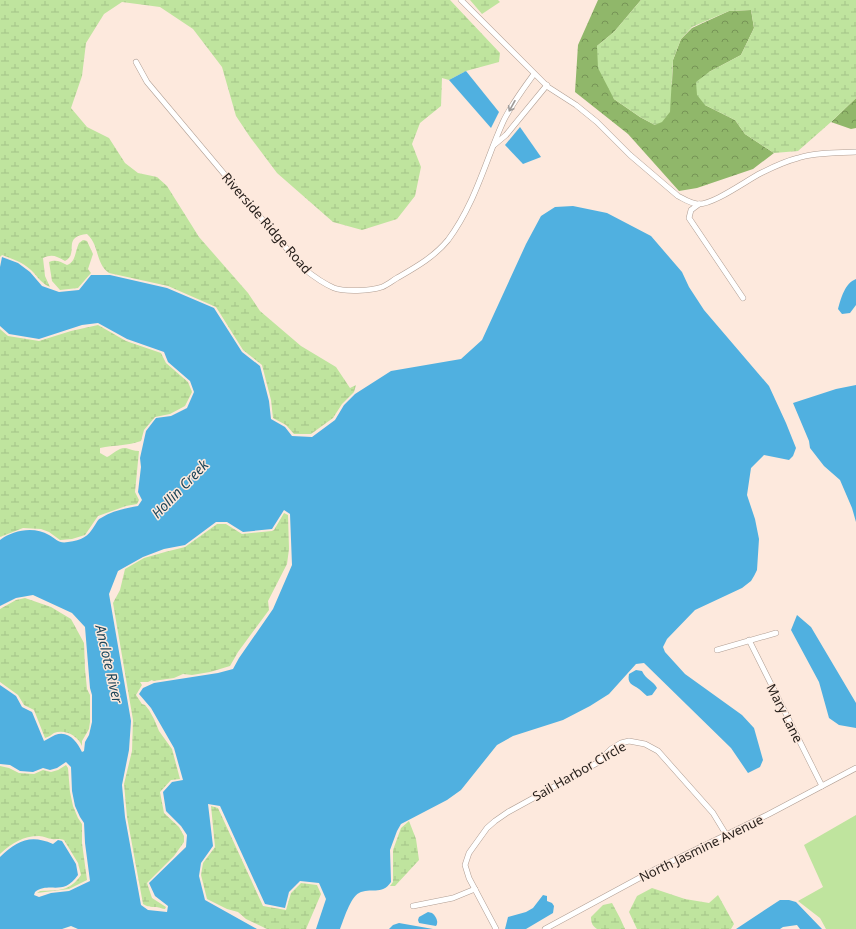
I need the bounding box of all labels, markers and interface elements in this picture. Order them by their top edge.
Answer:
one-way arrow [508,100,516,112]
street label: Riverside Ridge Road [218,169,316,277]
water label: Hollin Creek [147,455,213,522]
water label: Anclote River [91,622,128,705]
street label: Mary Lane [762,680,808,746]
street label: Sail Harbor Circle [529,737,629,805]
street label: North Jasmine Avenue [636,810,766,886]

